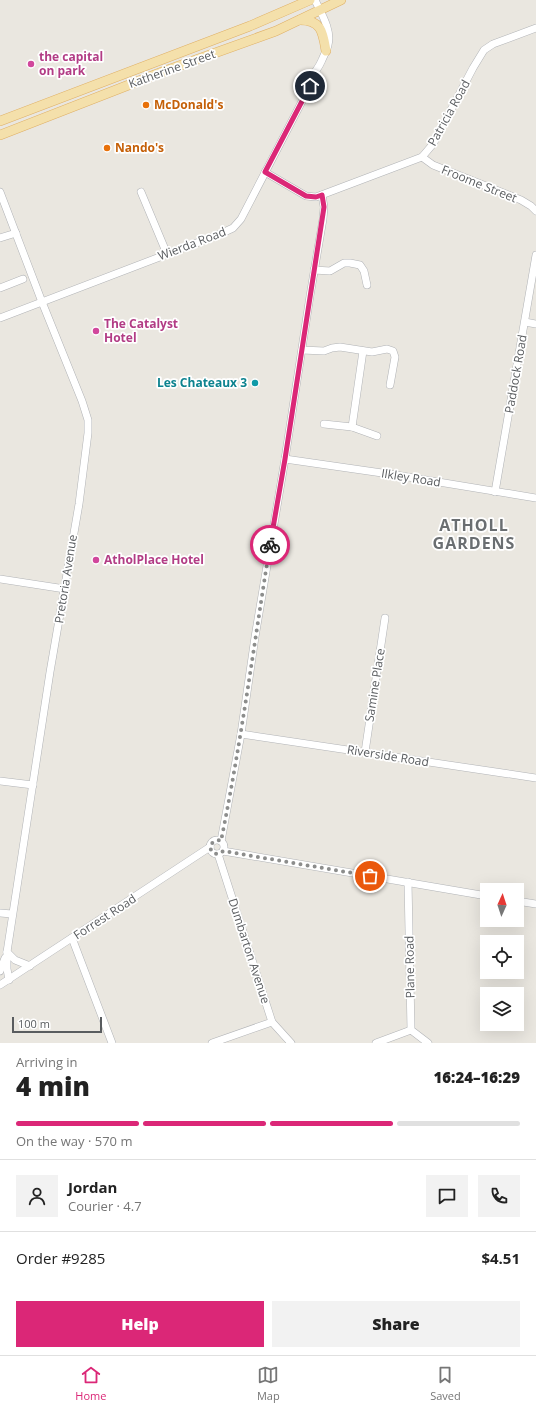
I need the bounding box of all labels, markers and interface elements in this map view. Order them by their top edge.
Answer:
street label: Katherine Street [126,45,218,92]
place label: the capital on park [39,48,103,79]
marker: the capital on park [26,59,36,69]
pin [293,69,327,103]
icon: home [299,75,321,97]
street label: Patricia Road [423,77,474,149]
place label: McDonald's [154,96,223,113]
marker: McDonald's [141,100,151,110]
place label: Nando's [115,139,164,156]
marker: Nando's [102,143,112,153]
street label: Froome Street [439,161,519,206]
street label: Wierda Road [155,223,228,264]
place label: The Catalyst Hotel [104,315,178,346]
marker: The Catalyst Hotel [91,326,101,336]
street label: Paddock Road [500,333,531,415]
place label: Les Chateaux 3 [157,374,247,391]
marker: Les Chateaux 3 [250,378,260,388]
street label: Ilkley Road [380,464,442,491]
district label: ATHOLL GARDENS [433,514,515,554]
courier [250,525,290,565]
street label: Pretoria Avenue [50,533,81,625]
icon: bike [259,534,281,556]
place label: AtholPlace Hotel [104,551,204,568]
marker: AtholPlace Hotel [91,555,101,565]
street label: Samine Place [360,647,389,723]
street label: Riverside Road [346,741,430,770]
pin [353,859,387,893]
icon: bag [359,865,381,887]
north arrow [480,883,524,927]
map controls [480,883,524,1031]
street label: Forrest Road [70,890,139,943]
street label: Dumbarton Avenue [224,896,275,1006]
street label: Plane Road [400,935,419,999]
button: locate [480,935,524,979]
button: layers [480,987,524,1031]
scale bar [12,1015,102,1034]
text: 100 m [18,1016,50,1031]
text: Arriving in [16,1053,78,1071]
text: 16:24–16:29 [434,1067,520,1087]
text: 4 min [16,1068,90,1104]
text: On the way · 570 m [16,1132,132,1150]
button: person [16,1175,58,1217]
button: chat [426,1175,468,1217]
button: phone [478,1175,520,1217]
text: Jordan [68,1177,117,1197]
text: Courier · 4.7 [68,1197,142,1215]
text: Order #9285 [16,1248,105,1268]
text: $4.51 [481,1248,520,1268]
button: Help [16,1301,264,1347]
button: Share [272,1301,520,1347]
tab: Home [75,1364,106,1403]
tab: Map [257,1364,280,1403]
tab: Saved [430,1364,461,1403]

